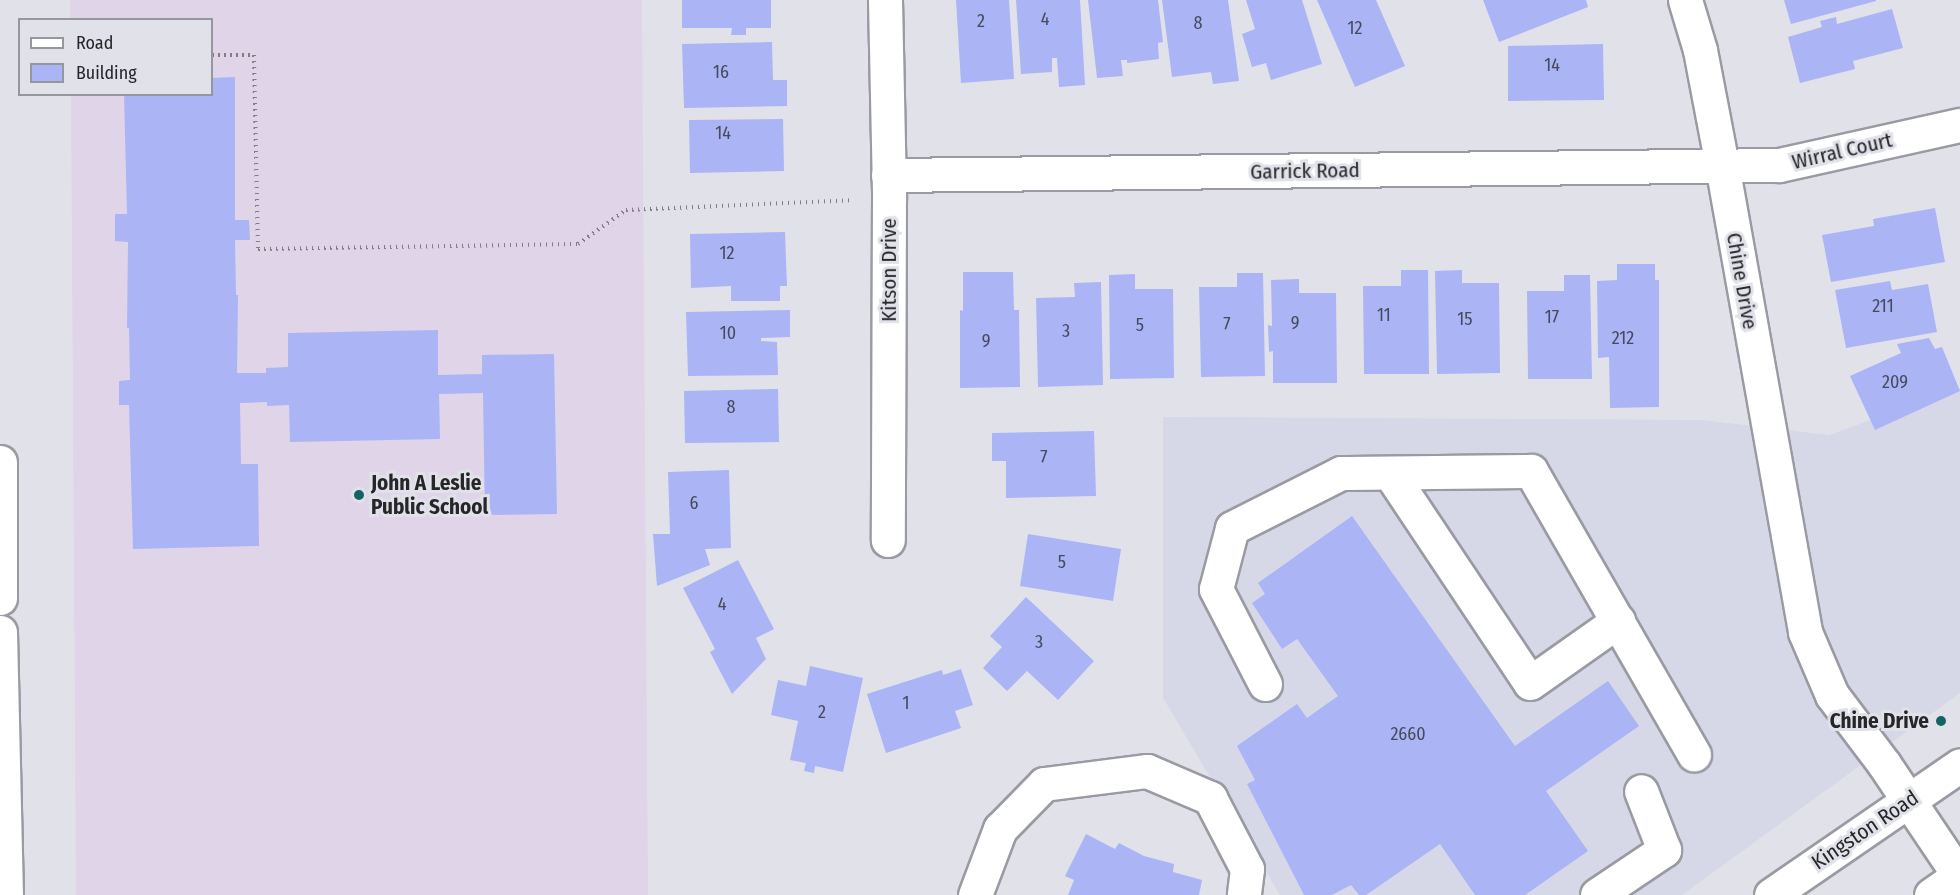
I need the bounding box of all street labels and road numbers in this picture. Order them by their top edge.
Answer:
street label: Wirral Court [1789,127,1895,175]
street label: Garrick Road [1250,157,1360,185]
street label: Kitson Drive [876,218,902,322]
street label: Chine Drive [1721,231,1763,331]
street label: Kingston Road [1807,785,1923,875]

